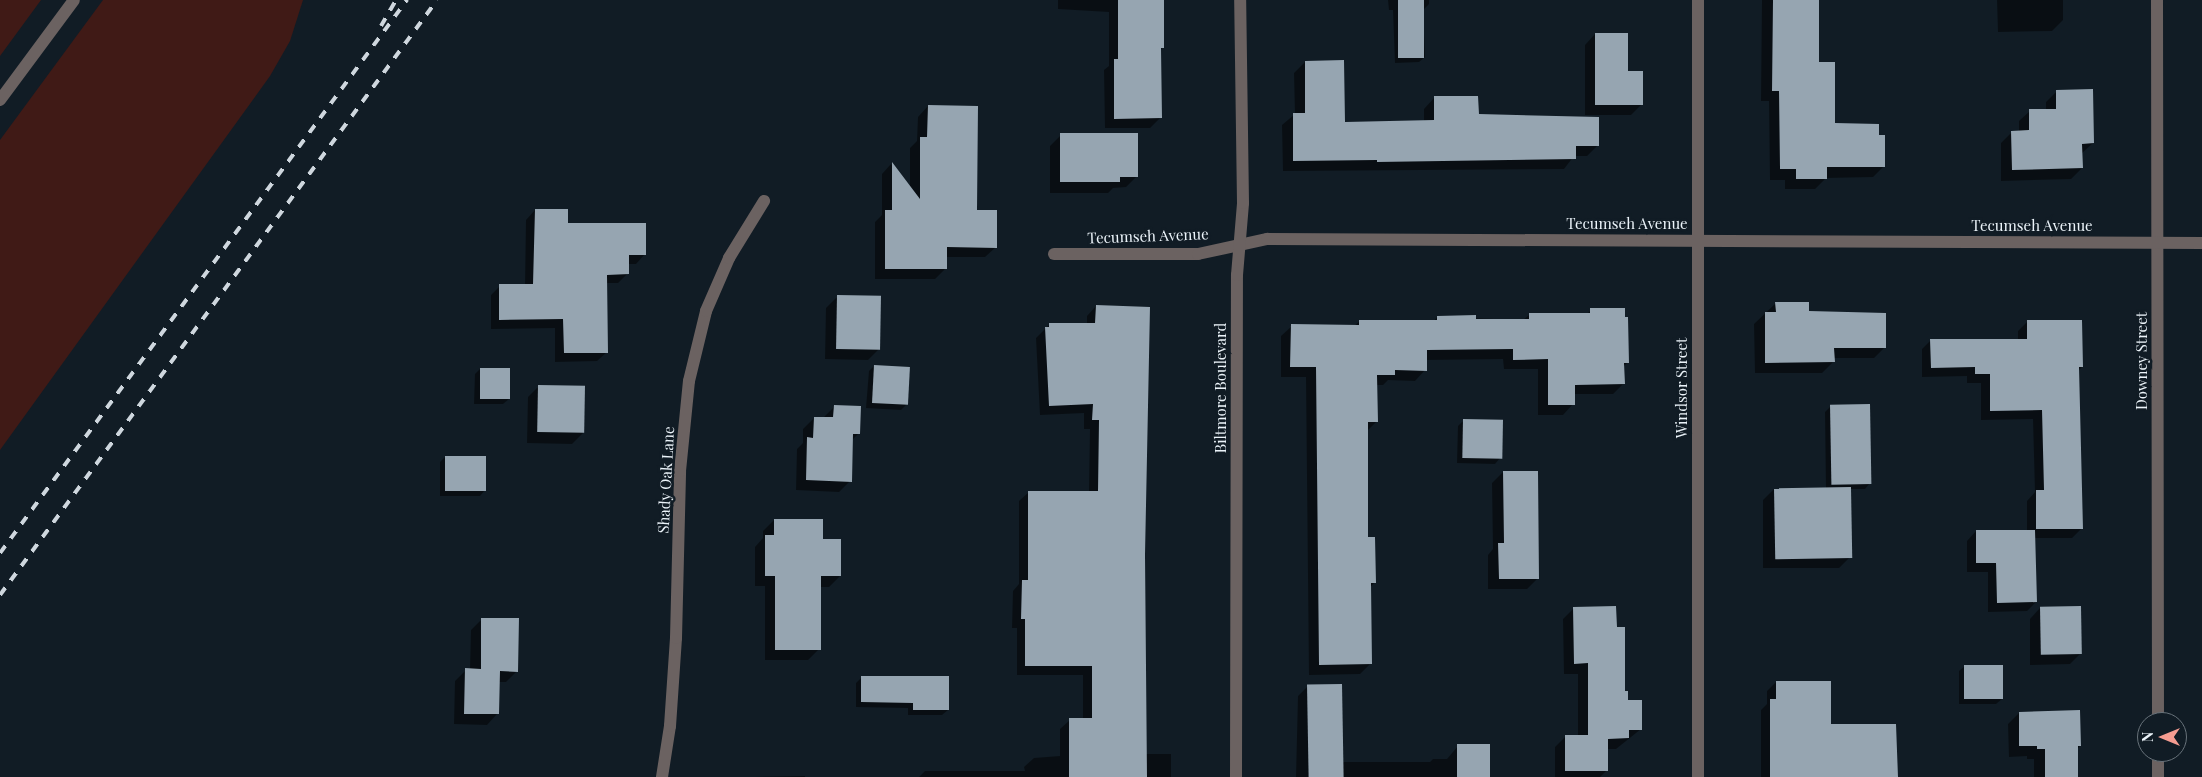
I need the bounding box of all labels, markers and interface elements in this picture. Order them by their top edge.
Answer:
street label: Tecumseh Avenue [1566,215,1688,233]
street label: Tecumseh Avenue [1971,217,2093,235]
street label: Tecumseh Avenue [1087,225,1209,247]
street label: Downey Street [2133,312,2151,410]
street label: Biltmore Boulevard [1212,323,1230,453]
street label: Windsor Street [1673,338,1691,438]
street label: Shady Oak Lane [654,426,678,534]
north arrow [2137,712,2187,762]
text: N [2138,732,2157,742]

